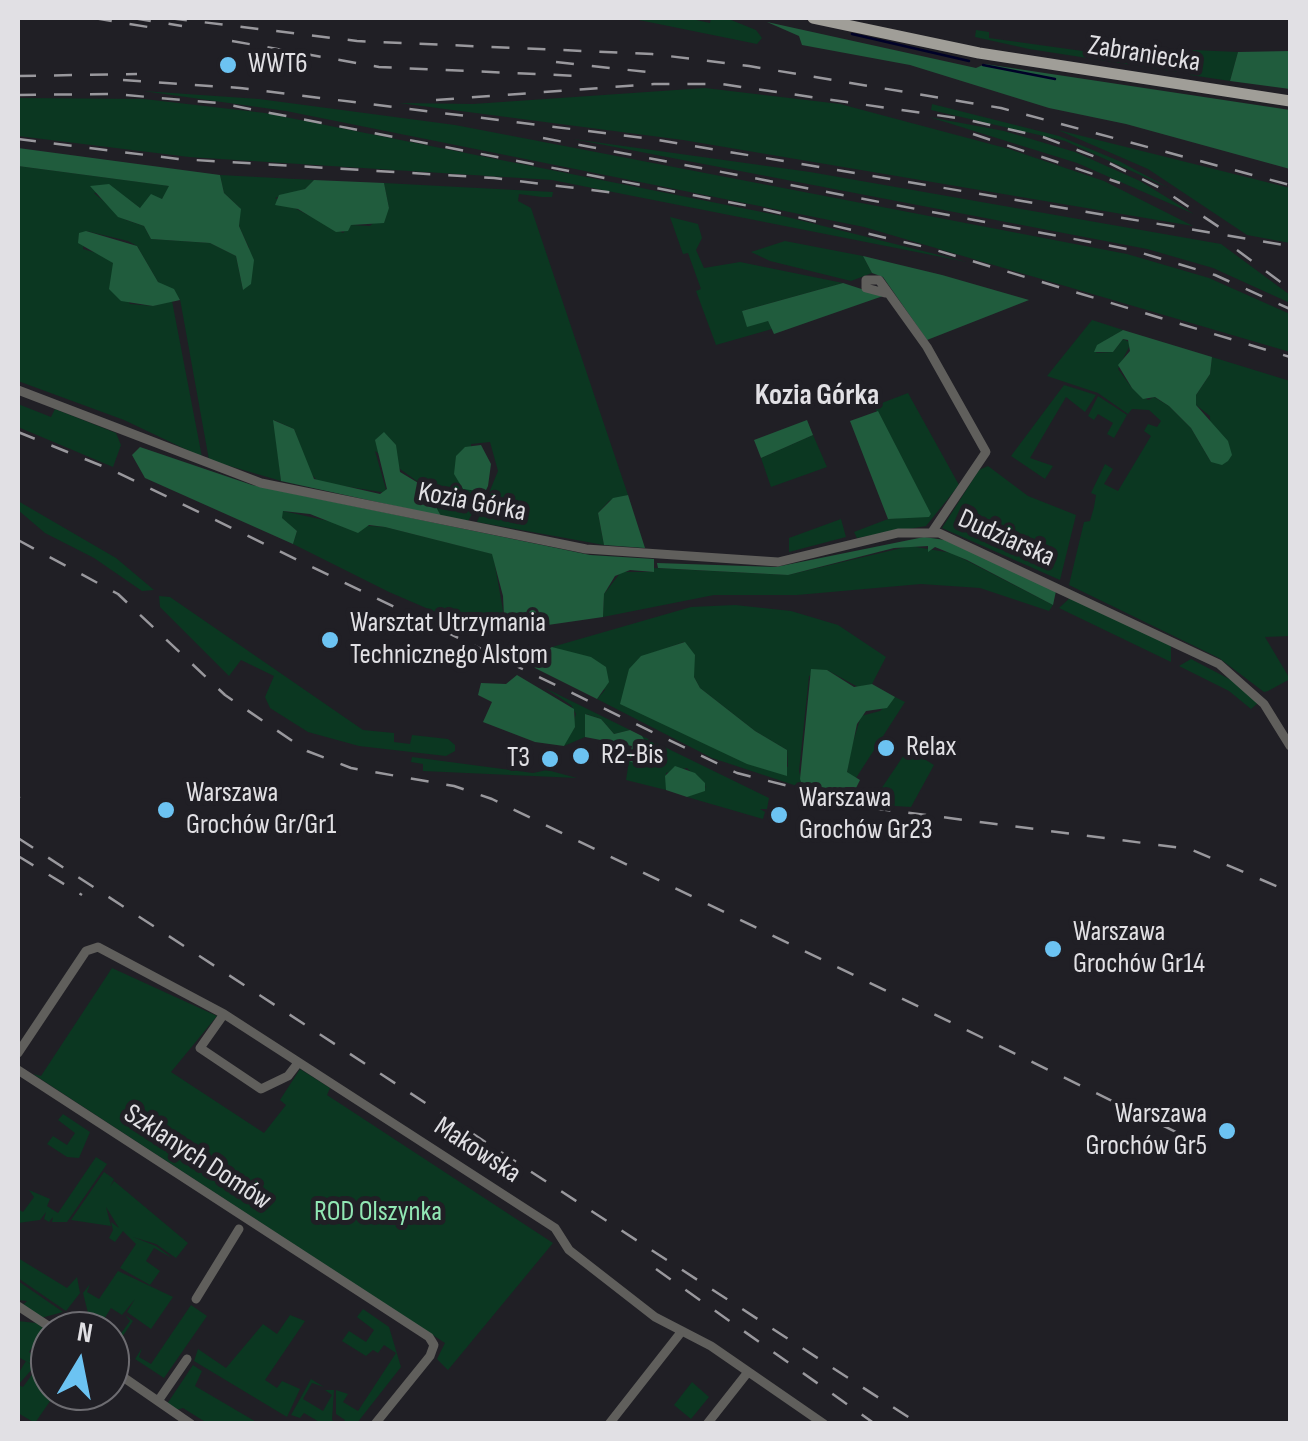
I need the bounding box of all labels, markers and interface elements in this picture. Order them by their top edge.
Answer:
street label: Zabraniecka [1085,30,1203,80]
place label: WWT6 [248,48,307,82]
marker: WWT6 [217,54,239,76]
district label: Kozia Górka [755,378,879,414]
street label: Kozia Górka [415,476,529,530]
street label: Dudziarska [952,503,1060,575]
place label: Warsztat Utrzymania Technicznego Alstom [350,607,548,673]
marker: Warsztat Utrzymania Technicznego Alstom [319,629,341,651]
place label: Relax [906,731,956,765]
marker: Relax [875,737,897,759]
place label: R2-Bis [601,739,663,773]
place label: T3 [507,742,530,776]
marker: R2-Bis [570,745,592,767]
marker: T3 [539,748,561,770]
place label: Warszawa Grochów Gr/Gr1 [186,777,336,843]
place label: Warszawa Grochów Gr23 [799,782,932,848]
marker: Warszawa Grochów Gr/Gr1 [155,799,177,821]
marker: Warszawa Grochów Gr23 [768,804,790,826]
place label: Warszawa Grochów Gr14 [1073,916,1205,982]
marker: Warszawa Grochów Gr14 [1042,938,1064,960]
street label: Szklanych Domów [117,1098,277,1218]
place label: Warszawa Grochów Gr5 [1086,1098,1207,1164]
street label: Makowska [427,1111,527,1191]
marker: Warszawa Grochów Gr5 [1216,1120,1238,1142]
park label: ROD Olszynka [314,1196,442,1230]
north arrow [30,1311,130,1411]
text: N [75,1315,95,1350]

